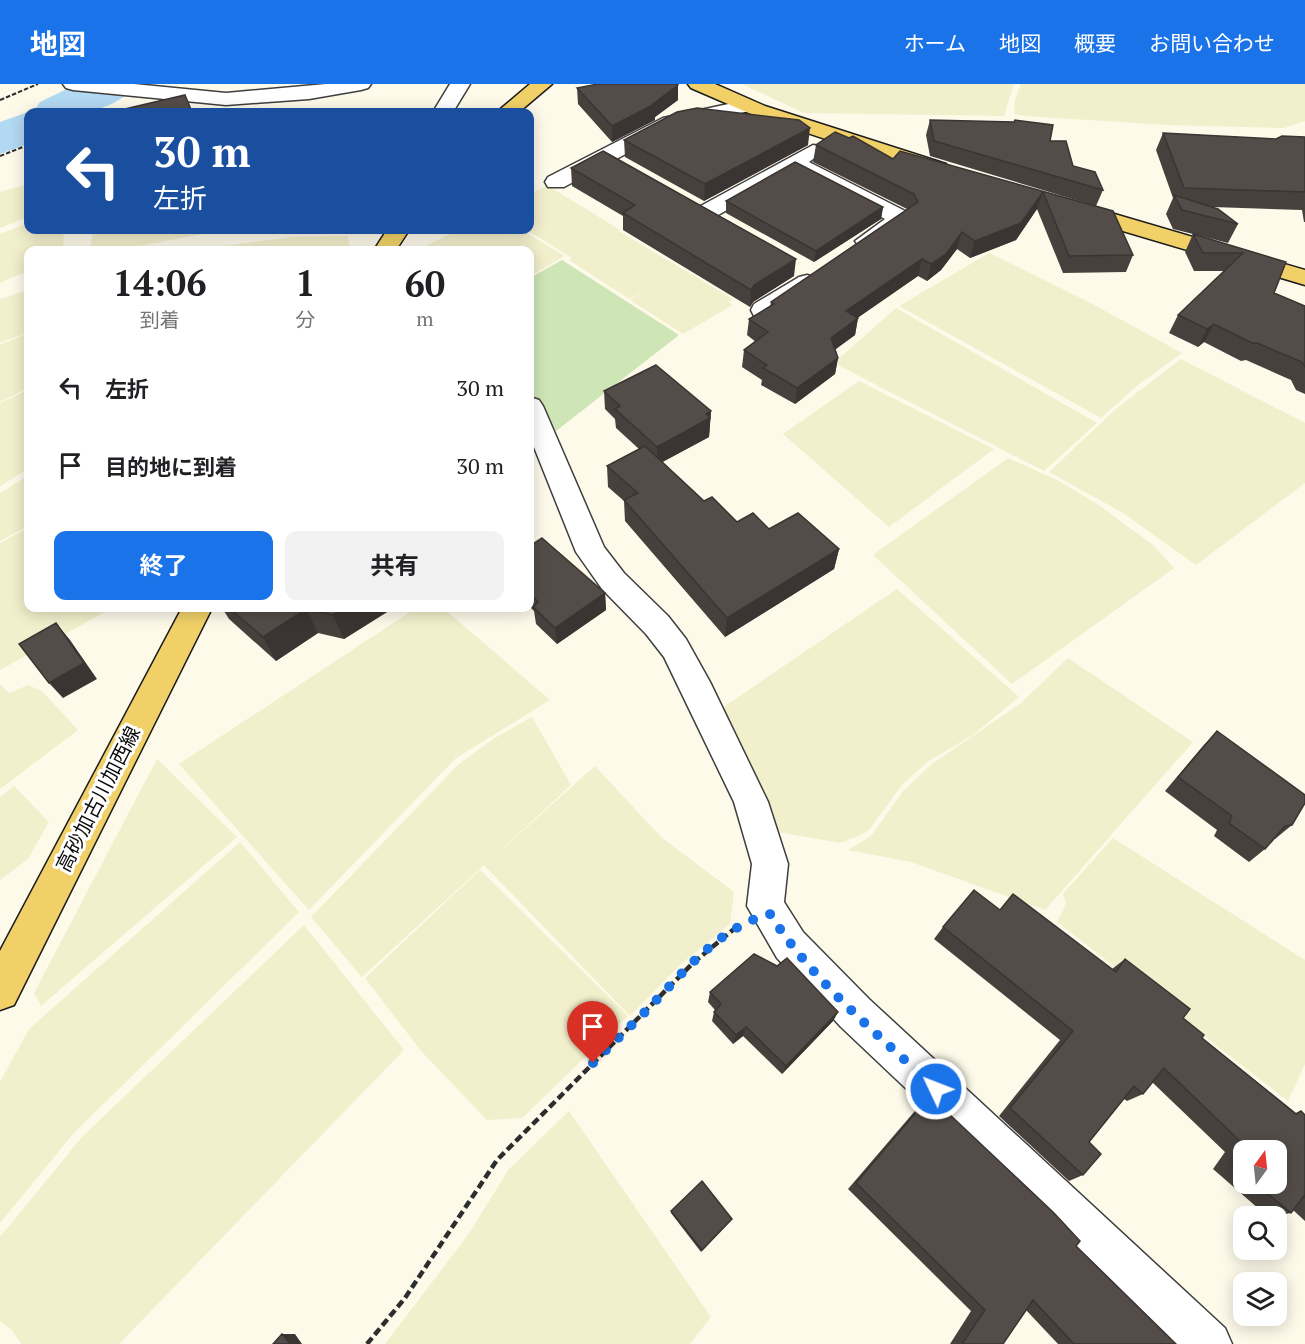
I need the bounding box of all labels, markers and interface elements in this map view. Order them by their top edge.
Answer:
text: 地図 [30,25,86,62]
text: ホーム [904,29,966,57]
text: 地図 [999,29,1041,57]
text: 概要 [1074,29,1116,57]
text: お問い合わせ [1149,29,1275,57]
text: 30 m [153,123,251,179]
icon: left [54,132,132,210]
text: 左折 [153,180,207,216]
text: 14:06 [113,259,207,306]
text: 1 [295,259,316,306]
text: 60 [405,260,445,307]
text: m [416,305,433,332]
text: 到着 [140,306,180,333]
text: 分 [296,306,316,333]
icon: left [54,371,87,404]
text: 30 m [456,373,504,402]
text: 左折 [105,374,149,403]
icon: arrive [54,449,87,482]
text: 30 m [456,451,504,480]
text: 目的地に到着 [105,452,237,481]
button: 終了 [54,531,273,600]
button: 共有 [285,531,504,600]
street label: 高砂加古川加西線 [49,721,146,876]
pin [567,1001,618,1063]
icon: arrive [576,1010,609,1043]
position arrow [904,1057,968,1121]
north arrow [1233,1140,1287,1194]
map controls [1233,1140,1287,1326]
button: search [1233,1206,1287,1260]
button: layers [1233,1272,1287,1326]

